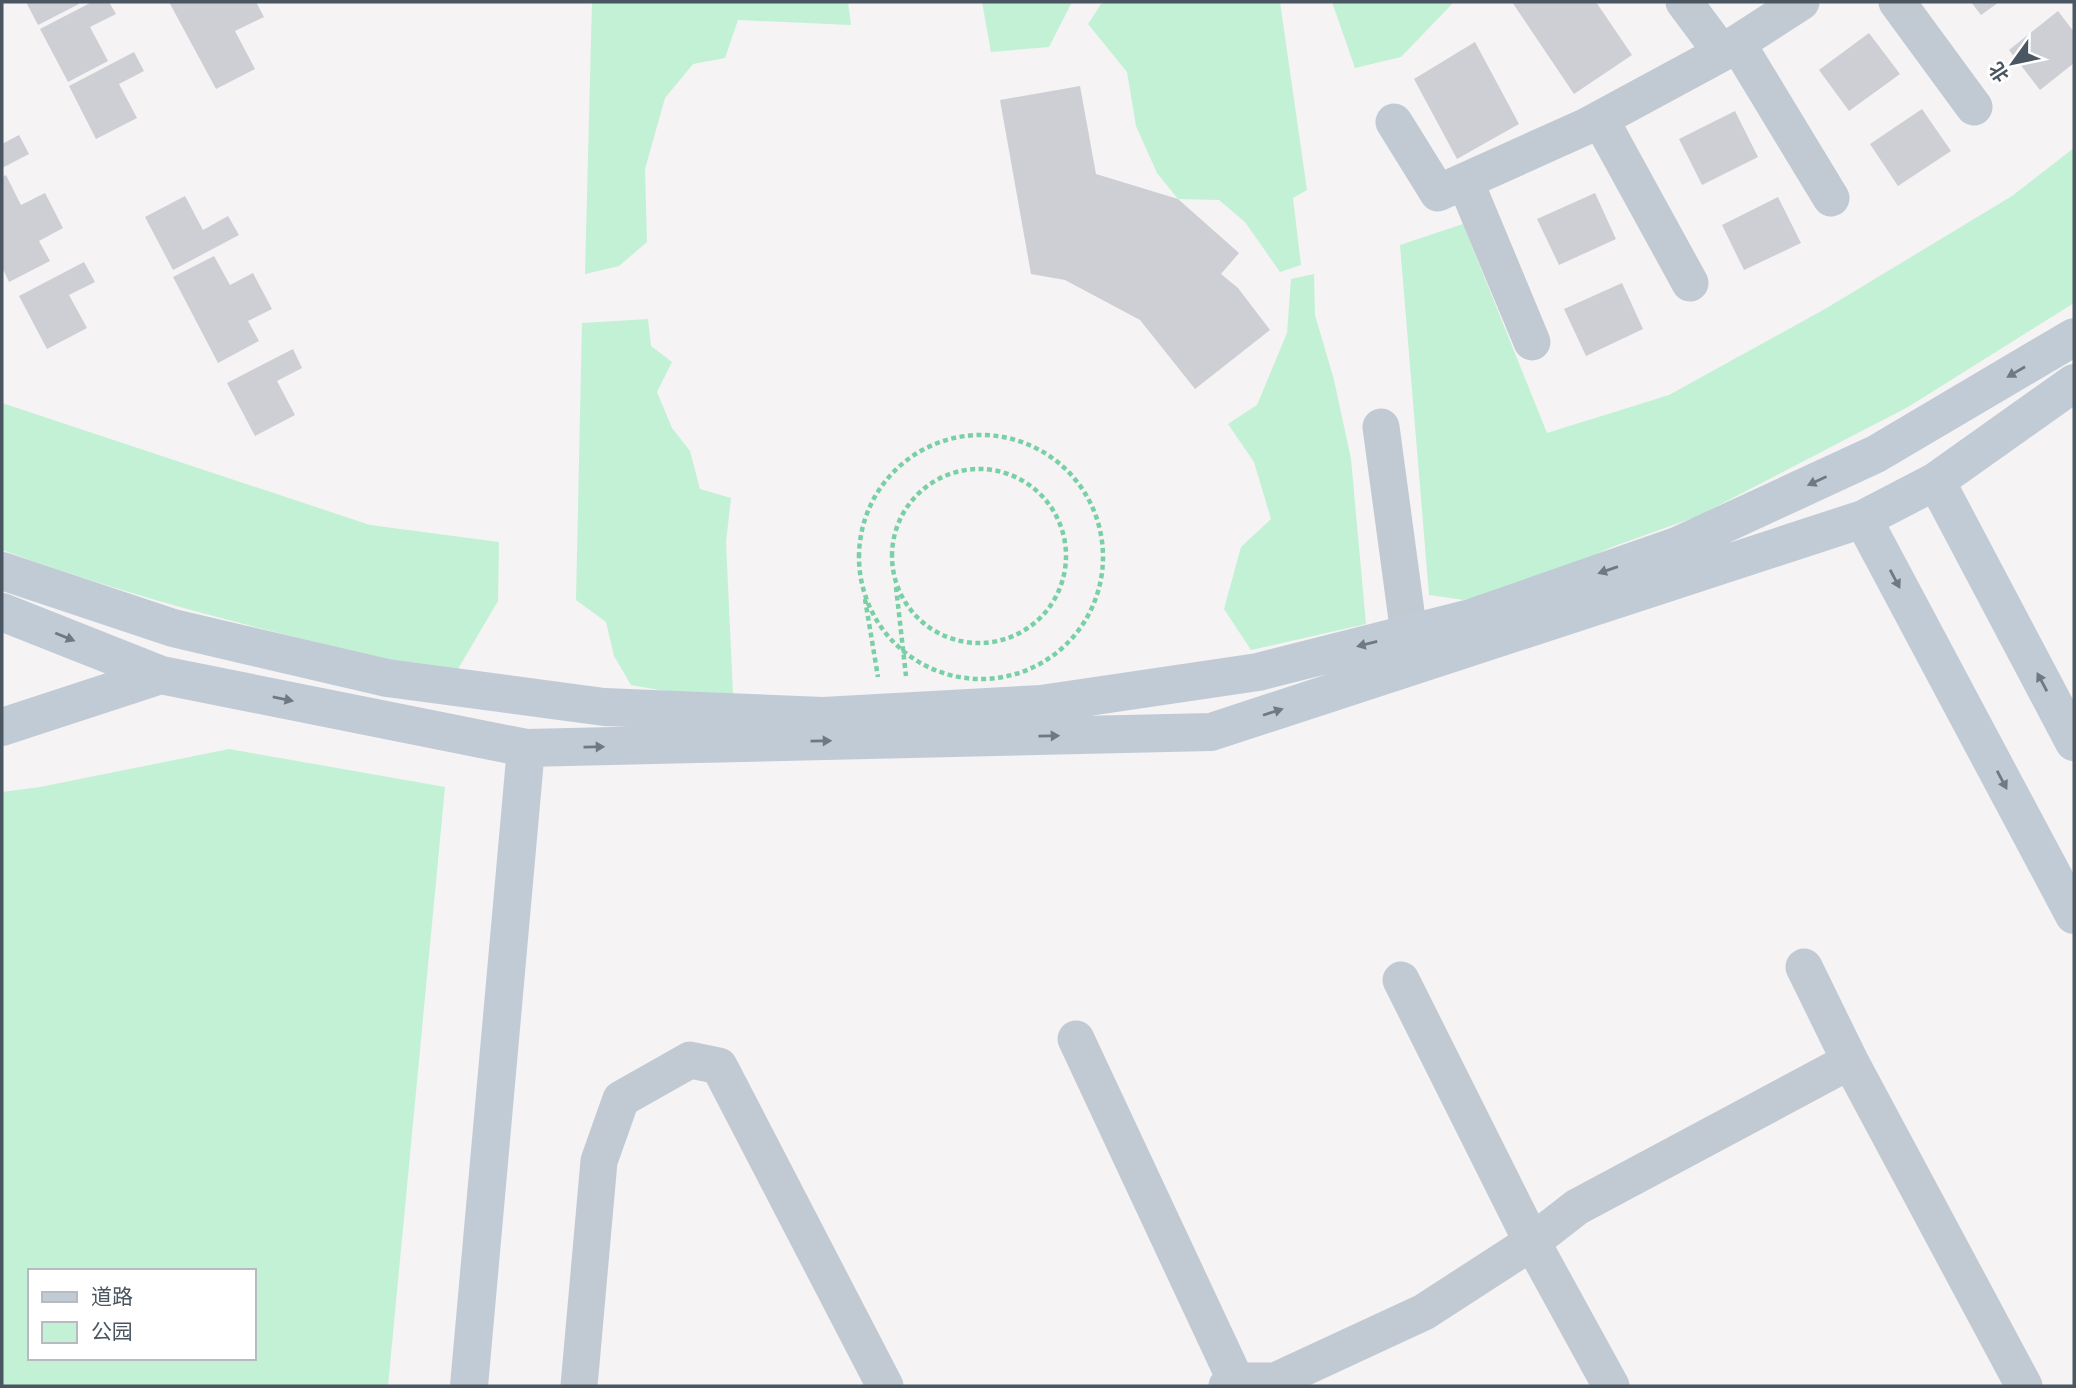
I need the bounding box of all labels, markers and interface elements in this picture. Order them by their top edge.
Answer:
north arrow [1978,28,2048,98]
text: 北 [1984,58,2014,87]
one-way arrow [2006,366,2025,378]
one-way arrow [1806,476,1827,487]
one-way arrow [1597,565,1618,576]
one-way arrow [1889,569,1901,589]
one-way arrow [55,631,76,642]
one-way arrow [1356,639,1378,650]
one-way arrow [2036,672,2048,691]
one-way arrow [272,694,294,705]
one-way arrow [1263,706,1284,717]
one-way arrow [1038,730,1060,742]
one-way arrow [810,736,832,747]
one-way arrow [583,741,605,753]
one-way arrow [1996,770,2008,790]
legend [28,1269,256,1360]
text: 道路 [91,1283,133,1310]
text: 公园 [91,1318,133,1345]

